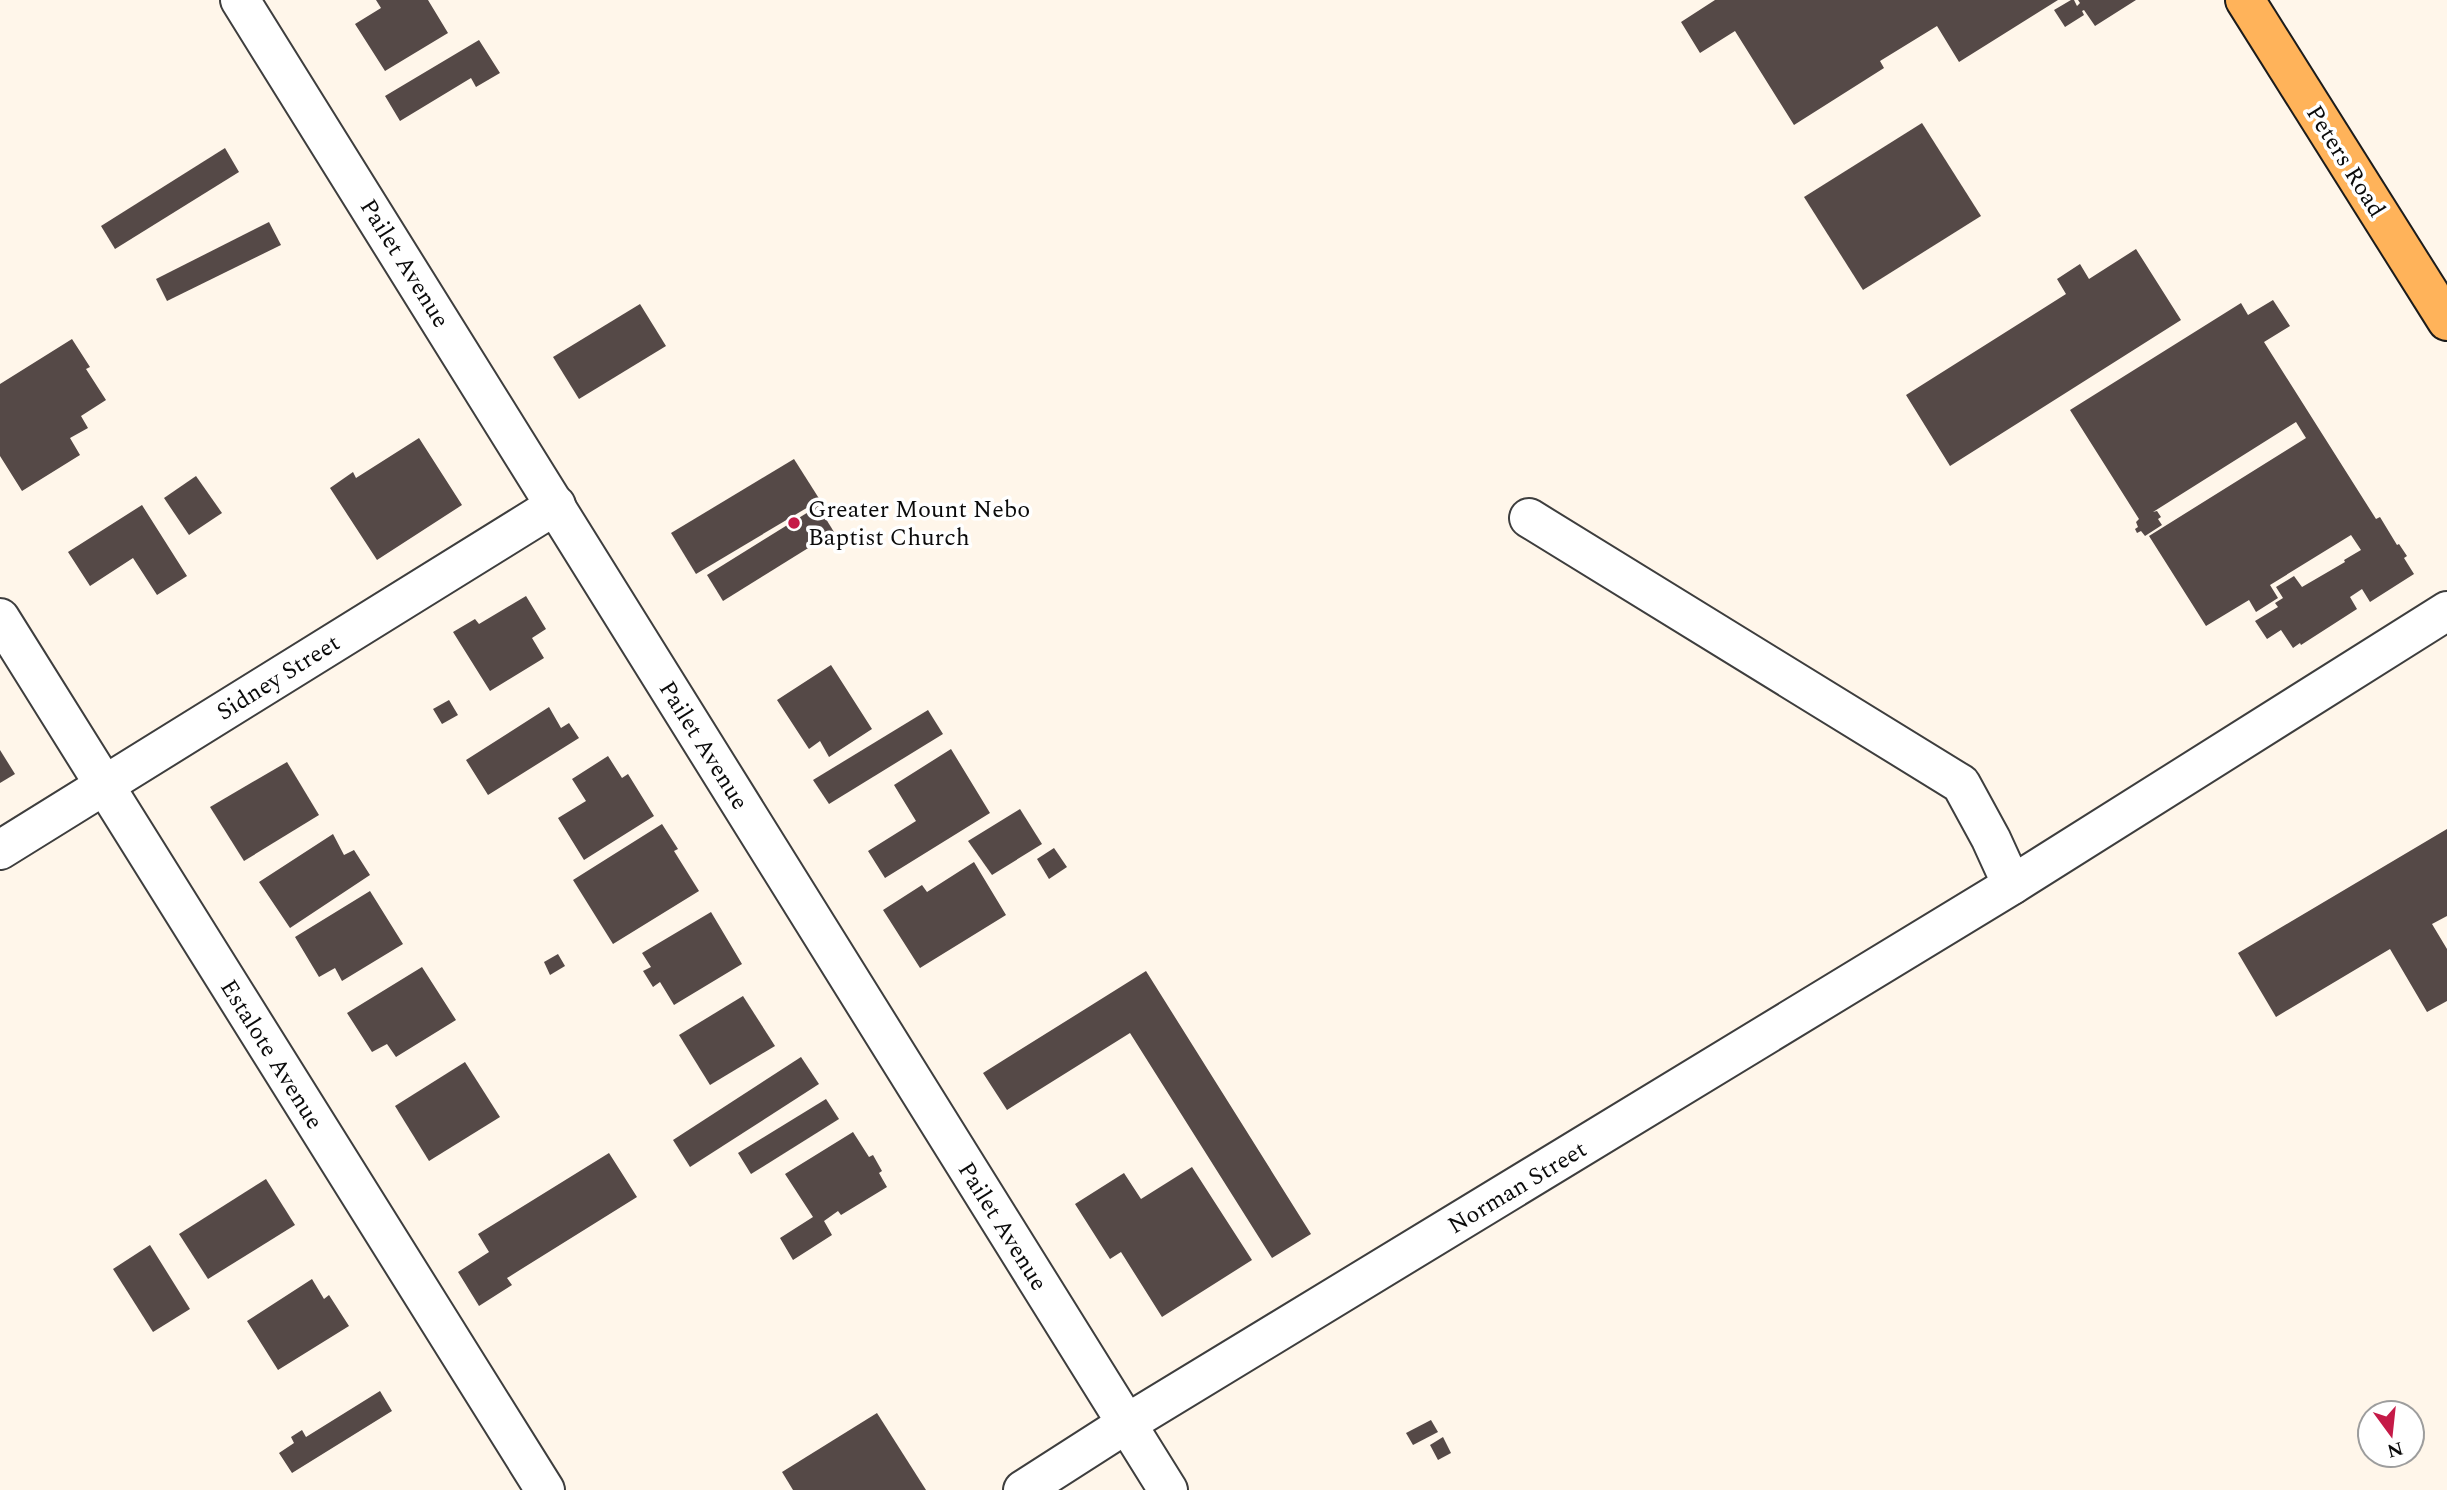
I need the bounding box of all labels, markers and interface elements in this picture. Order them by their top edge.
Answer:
street label: Peters Road [2296,98,2394,225]
street label: Pailet Avenue [350,192,458,335]
place label: Greater Mount Nebo Baptist Church [808,492,1030,556]
marker: Greater Mount Nebo Baptist Church [786,515,802,531]
street label: Sidney Street [210,626,347,730]
street label: Pailet Avenue [649,674,757,817]
street label: Estalote Avenue [211,972,332,1137]
street label: Norman Street [1441,1132,1594,1244]
street label: Pailet Avenue [948,1155,1056,1298]
north arrow [2356,1399,2426,1469]
text: N [2384,1433,2406,1465]

